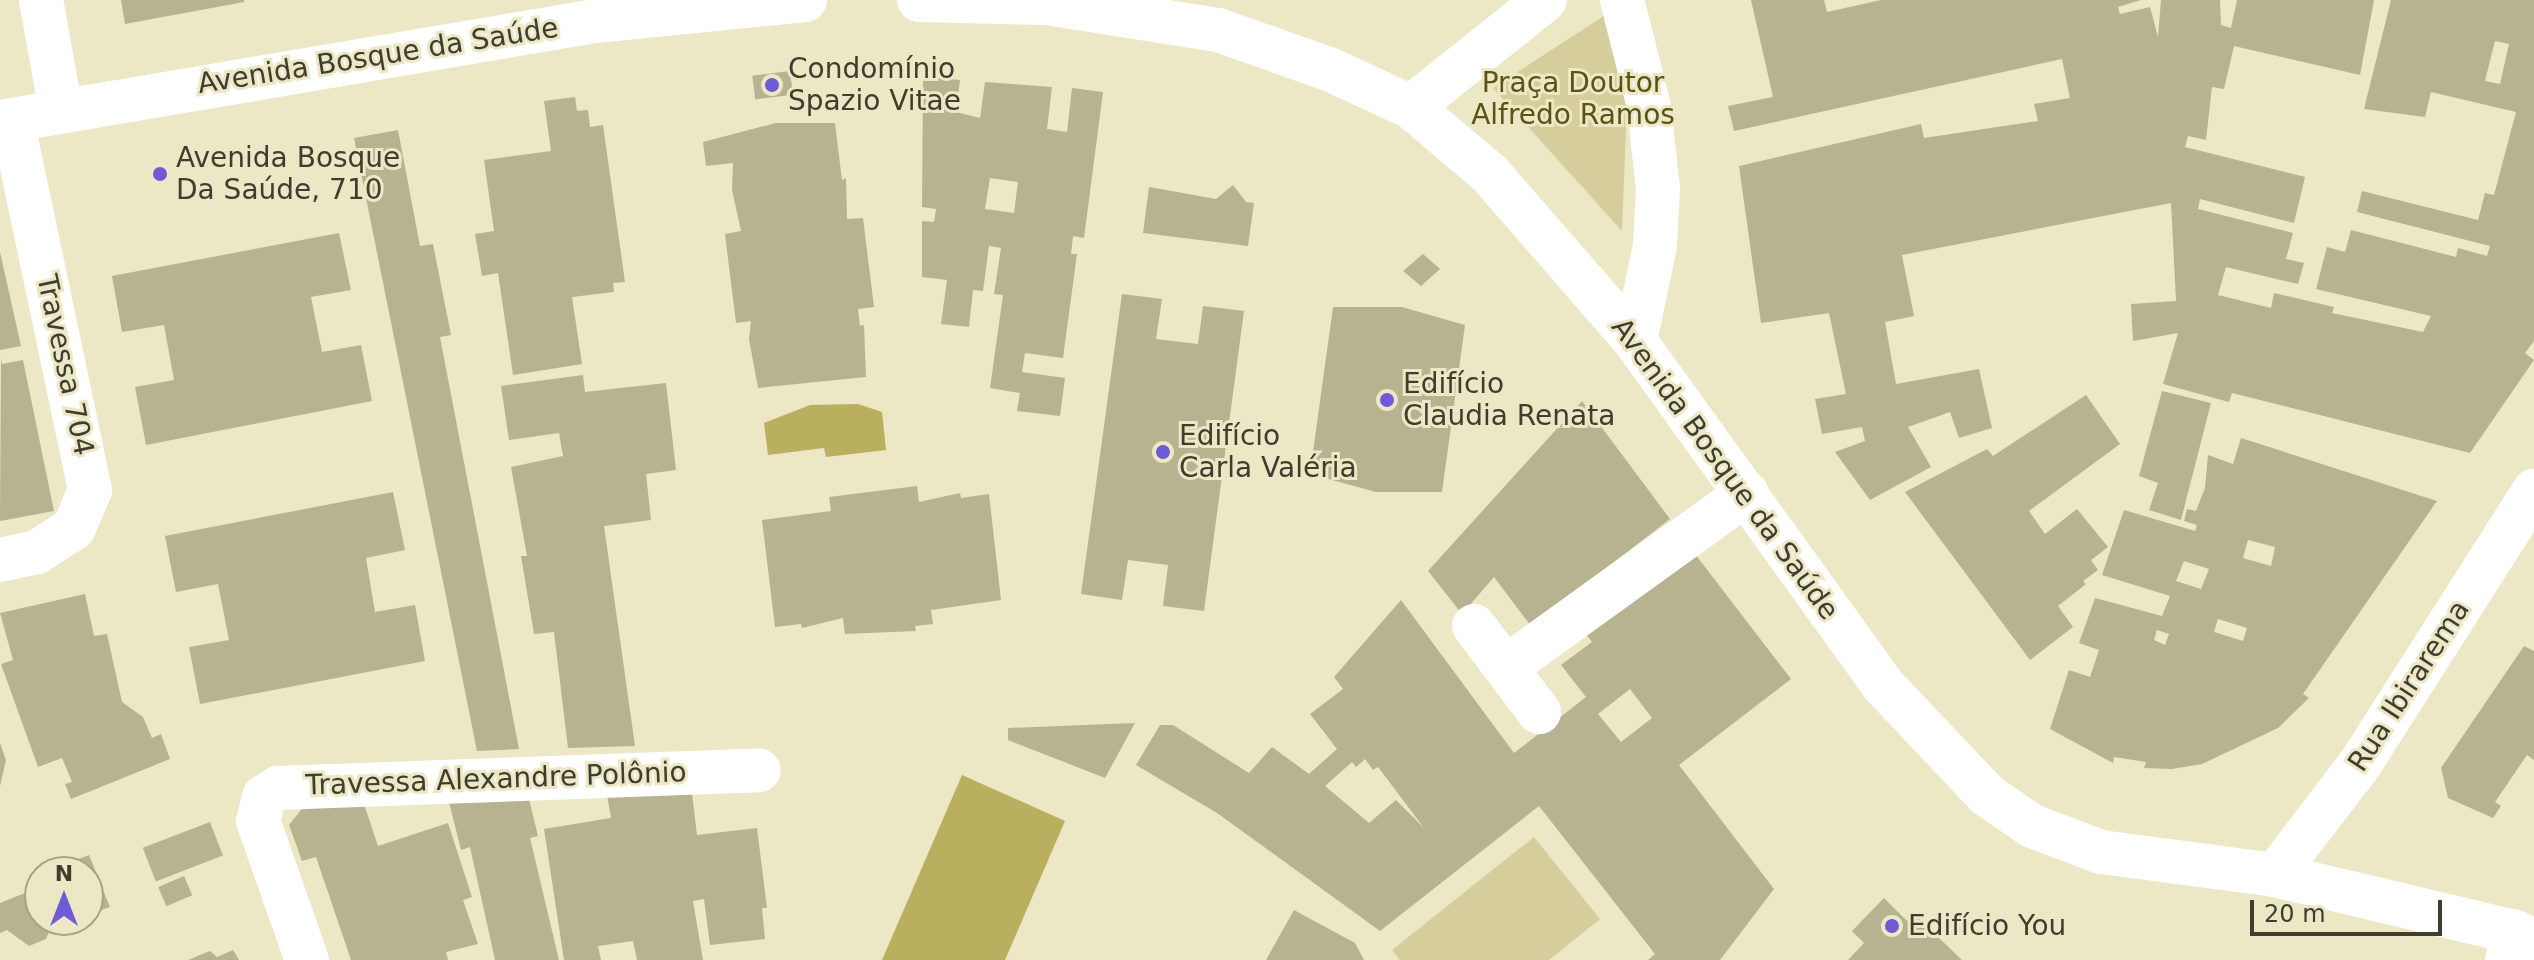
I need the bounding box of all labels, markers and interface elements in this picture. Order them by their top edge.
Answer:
street label: Avenida Bosque da Saúde [195,11,561,101]
place label: Condomínio Spazio Vitae [788,52,961,118]
park label: Praça Doutor Alfredo Ramos [1471,66,1675,132]
marker: Condomínio Spazio Vitae [763,76,781,94]
place label: Avenida Bosque Da Saúde, 710 [176,141,400,207]
marker: Avenida Bosque Da Saúde, 710 [151,165,169,183]
street label: Travessa 704 [29,271,101,459]
street label: Avenida Bosque da Saúde [1604,312,1846,626]
place label: Edifício Claudia Renata [1403,367,1615,433]
marker: Edifício Claudia Renata [1378,391,1396,409]
place label: Edifício Carla Valéria [1179,419,1357,485]
marker: Edifício Carla Valéria [1154,443,1172,461]
street label: Rua Ibirarema [2341,594,2477,778]
street label: Travessa Alexandre Polônio [305,756,687,802]
north arrow [24,856,104,936]
text: N [55,861,73,886]
scale bar [2254,884,2446,934]
text: 20 m [2264,900,2326,928]
place label: Edifício You [1908,909,2066,943]
marker: Edifício You [1883,917,1901,935]

